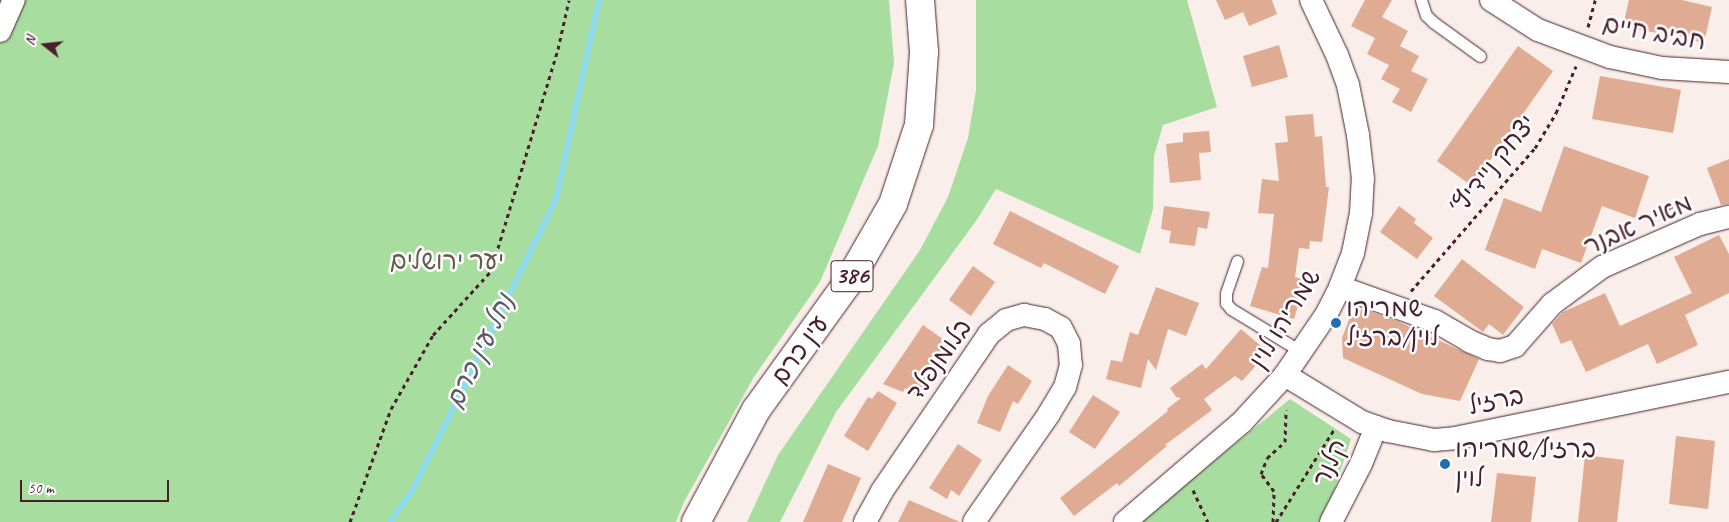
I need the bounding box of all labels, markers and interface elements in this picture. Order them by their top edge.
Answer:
street label: חביב חיים [1600,9,1708,57]
north arrow [20,20,70,70]
text: N [21,34,39,47]
street label: יצחק ניידיץ׳ [1444,109,1542,221]
street label: מאיר אבנר [1579,188,1697,262]
park label: יער ירושלים [390,246,504,276]
road number: 386 [830,255,874,298]
street label: שמריהו לוין [1243,264,1327,374]
water label: נחל עין כרם [439,289,521,413]
place label: שמריהו לוין/ברזיל [1346,294,1439,353]
street label: עין כרם [765,310,835,390]
street label: בלומנפלד [900,313,978,407]
marker: שמריהו לוין/ברזיל [1330,317,1342,329]
street label: ברזיל [1466,381,1526,421]
street label: קלנר [1306,435,1354,491]
place label: ברזיל/שמריהו לוין [1455,435,1596,494]
marker: ברזיל/שמריהו לוין [1439,458,1451,470]
scale bar [22,470,171,502]
text: 50 m [28,479,54,498]

